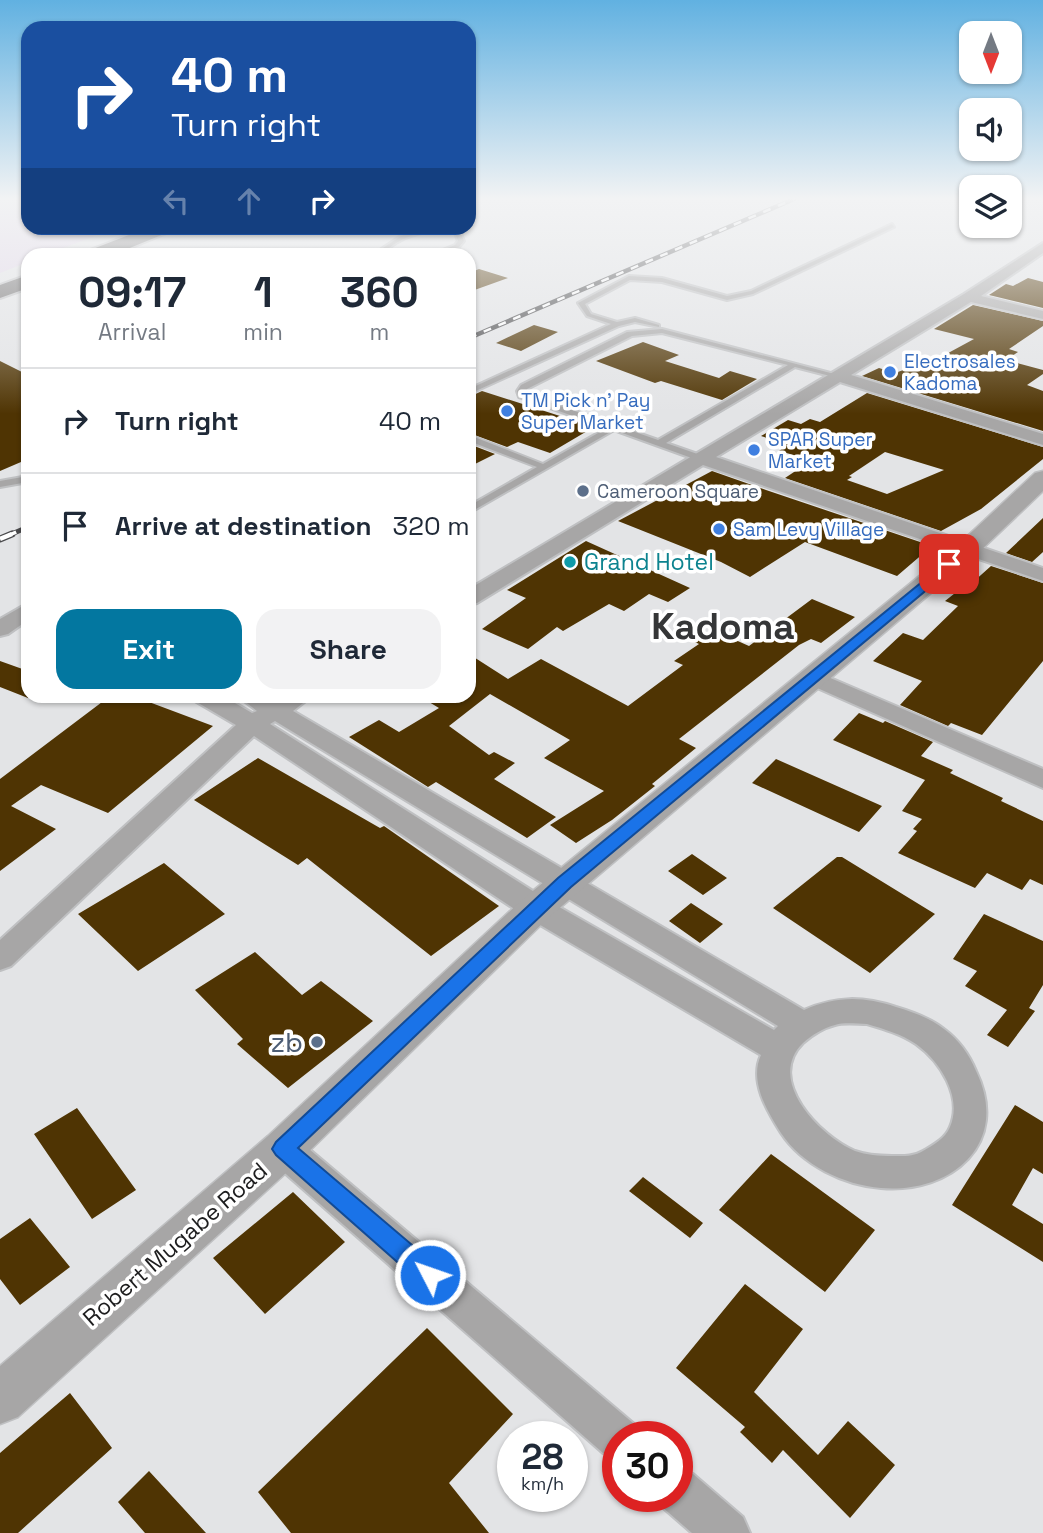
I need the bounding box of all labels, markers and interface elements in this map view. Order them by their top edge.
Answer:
north arrow [959,21,1022,84]
map controls [959,21,1022,238]
text: 40 m [171,44,288,106]
icon: right [56,49,147,140]
button: sound [959,98,1022,161]
text: Turn right [171,105,321,145]
button: layers [959,175,1022,238]
icon: left [157,182,195,220]
icon: ahead [230,182,268,220]
icon: right [303,182,341,220]
text: 09:17 [78,266,186,319]
text: 1 [254,266,273,319]
text: 360 [340,266,419,319]
text: Arrival [98,317,166,347]
text: min [243,317,283,347]
text: m [370,317,389,347]
place label: Electrosales Kadoma [904,349,1016,396]
marker: Electrosales Kadoma [882,364,898,380]
place label: TM Pick n' Pay Super Market [521,388,650,435]
icon: right [56,402,94,440]
marker: TM Pick n' Pay Super Market [499,403,515,419]
text: Turn right [115,404,239,438]
text: 40 m [379,404,441,438]
place label: SPAR Super Market [768,427,873,474]
marker: SPAR Super Market [746,442,762,458]
place label: Cameroon Square [597,479,759,504]
marker: Cameroon Square [575,483,591,499]
icon: arrive [56,507,94,545]
text: Arrive at destination [115,509,372,543]
text: 320 m [393,509,470,543]
place label: Sam Levy Village [733,517,884,542]
marker: Sam Levy Village [711,521,727,537]
pin [919,534,979,594]
icon: arrive [930,545,968,583]
place label: Grand Hotel [584,547,714,577]
marker: Grand Hotel [562,554,578,570]
district label: Kadoma [651,603,795,650]
button: Exit [56,609,242,689]
button: Share [256,609,441,689]
place label: zb [270,1024,303,1060]
marker: zb [309,1034,325,1050]
street label: Robert Mugabe Road [76,1156,274,1332]
position arrow [393,1238,467,1312]
speed limit sign: 30 [602,1421,693,1512]
text: 28 [522,1435,563,1479]
text: km/h [521,1472,564,1495]

